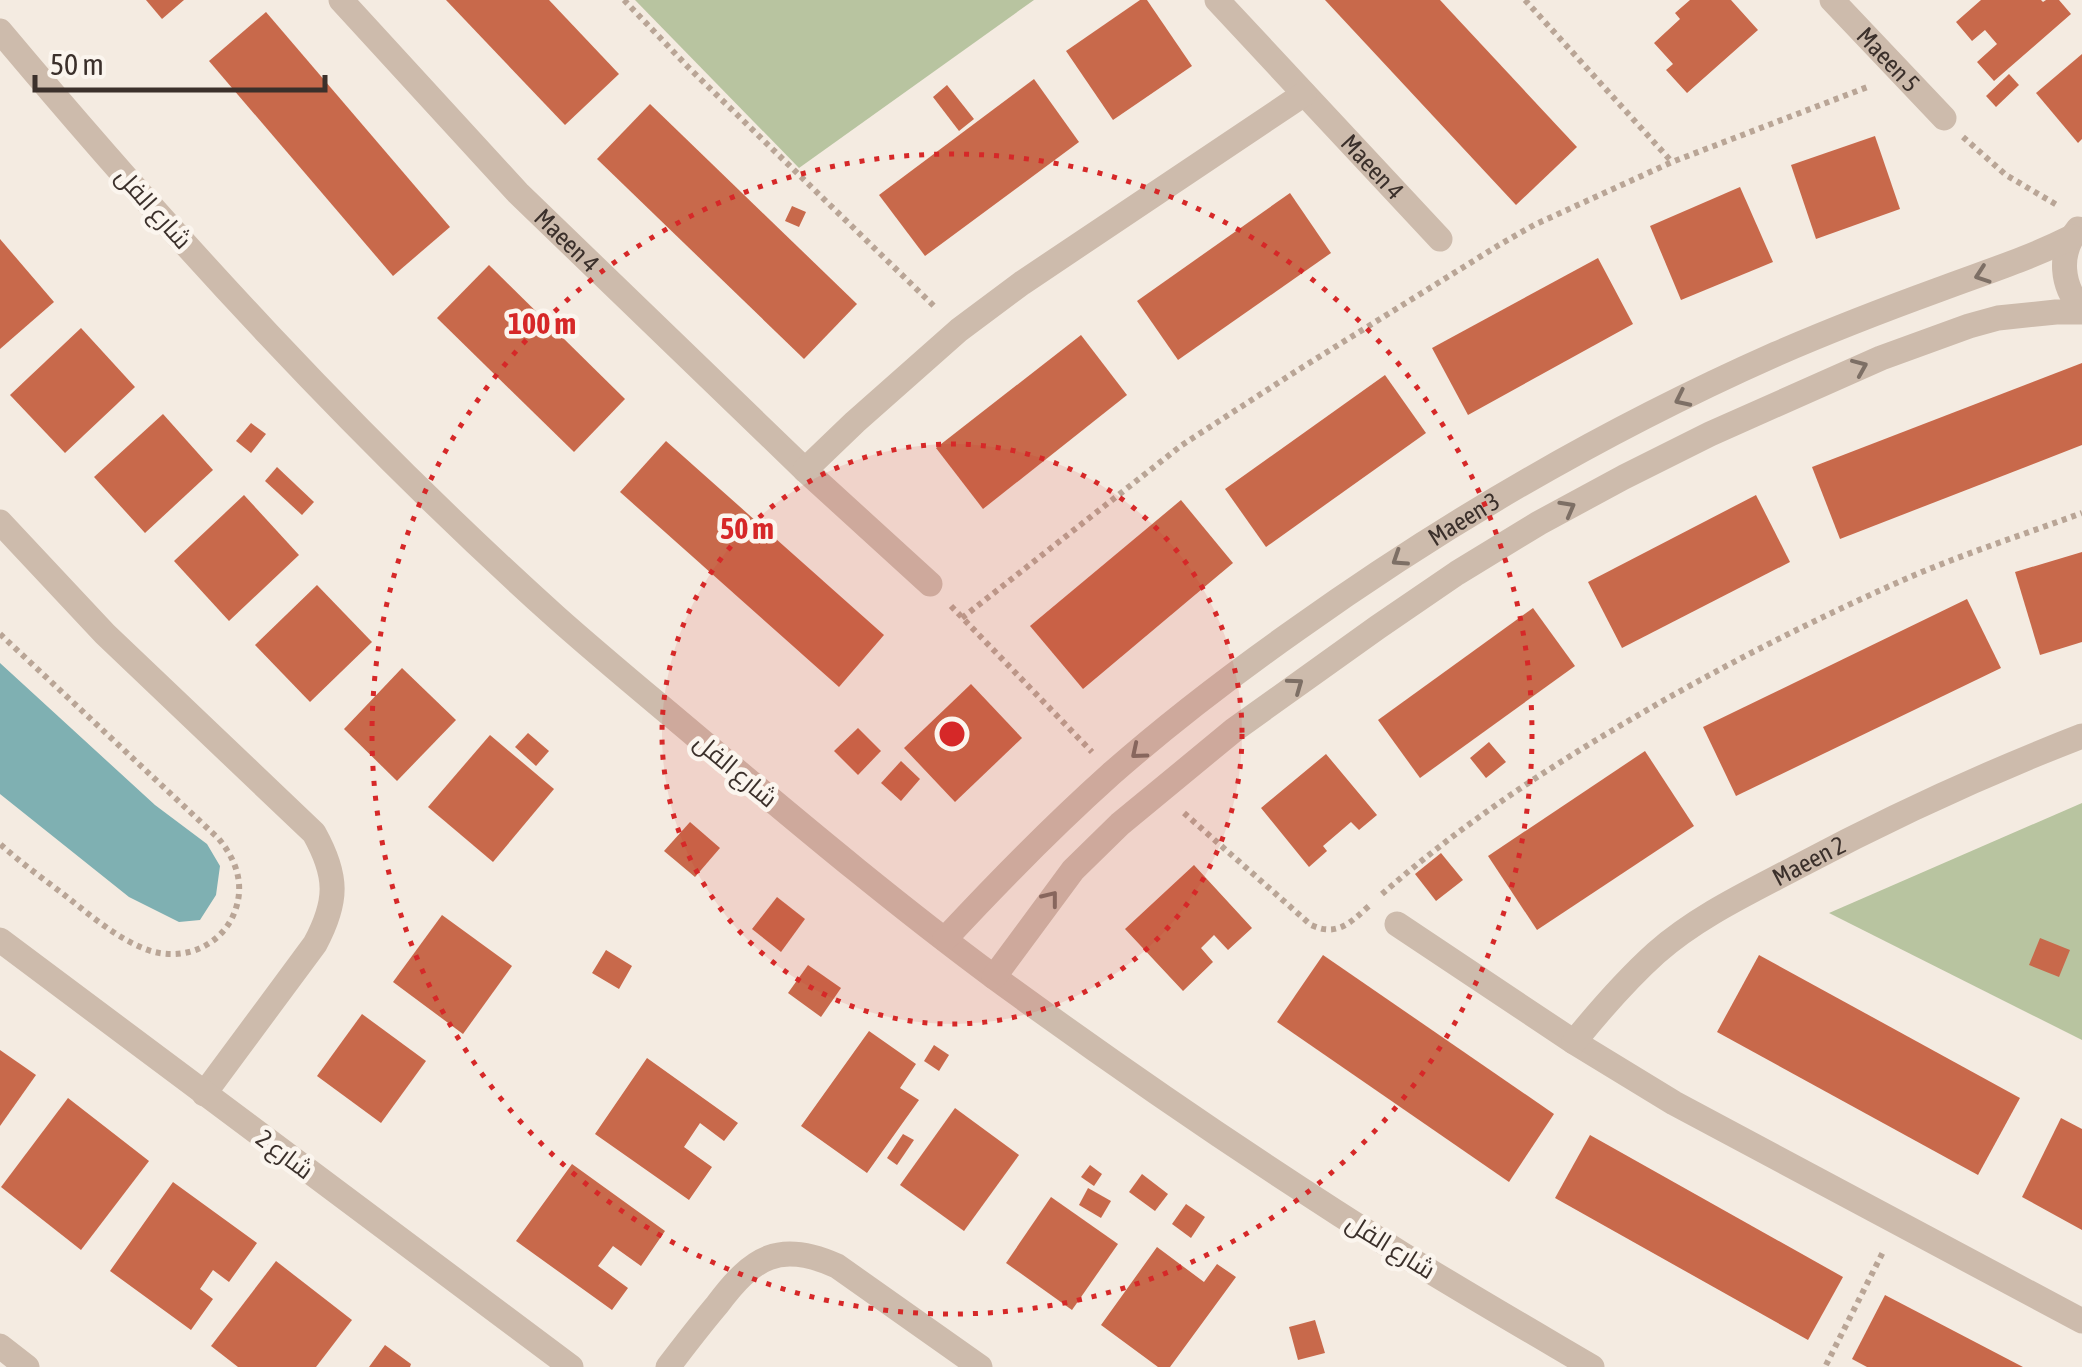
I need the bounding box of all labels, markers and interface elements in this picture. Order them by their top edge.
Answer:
street label: Maeen 5 [1851,21,1926,98]
scale bar [35,30,325,92]
text: 50 m [50,47,104,81]
street label: Maeen 4 [1336,129,1410,205]
street label: شارع الفل [108,162,197,256]
street label: Maeen 4 [529,203,605,278]
one-way arrow [1974,263,1991,283]
text: 100 m [508,306,576,340]
one-way arrow [1850,359,1868,379]
one-way arrow [1674,387,1692,406]
street label: Maeen 3 [1423,486,1504,551]
one-way arrow [1557,500,1575,520]
text: 50 m [720,511,774,545]
one-way arrow [1392,546,1410,565]
one-way arrow [1285,679,1303,697]
centre of rings [934,716,970,752]
street label: شارع الفل [687,727,783,815]
one-way arrow [1131,740,1149,758]
street label: Maeen 2 [1768,830,1850,891]
one-way arrow [1040,891,1057,909]
street label: شارع 2 [249,1124,319,1187]
street label: شارع الفل [1340,1208,1440,1287]

